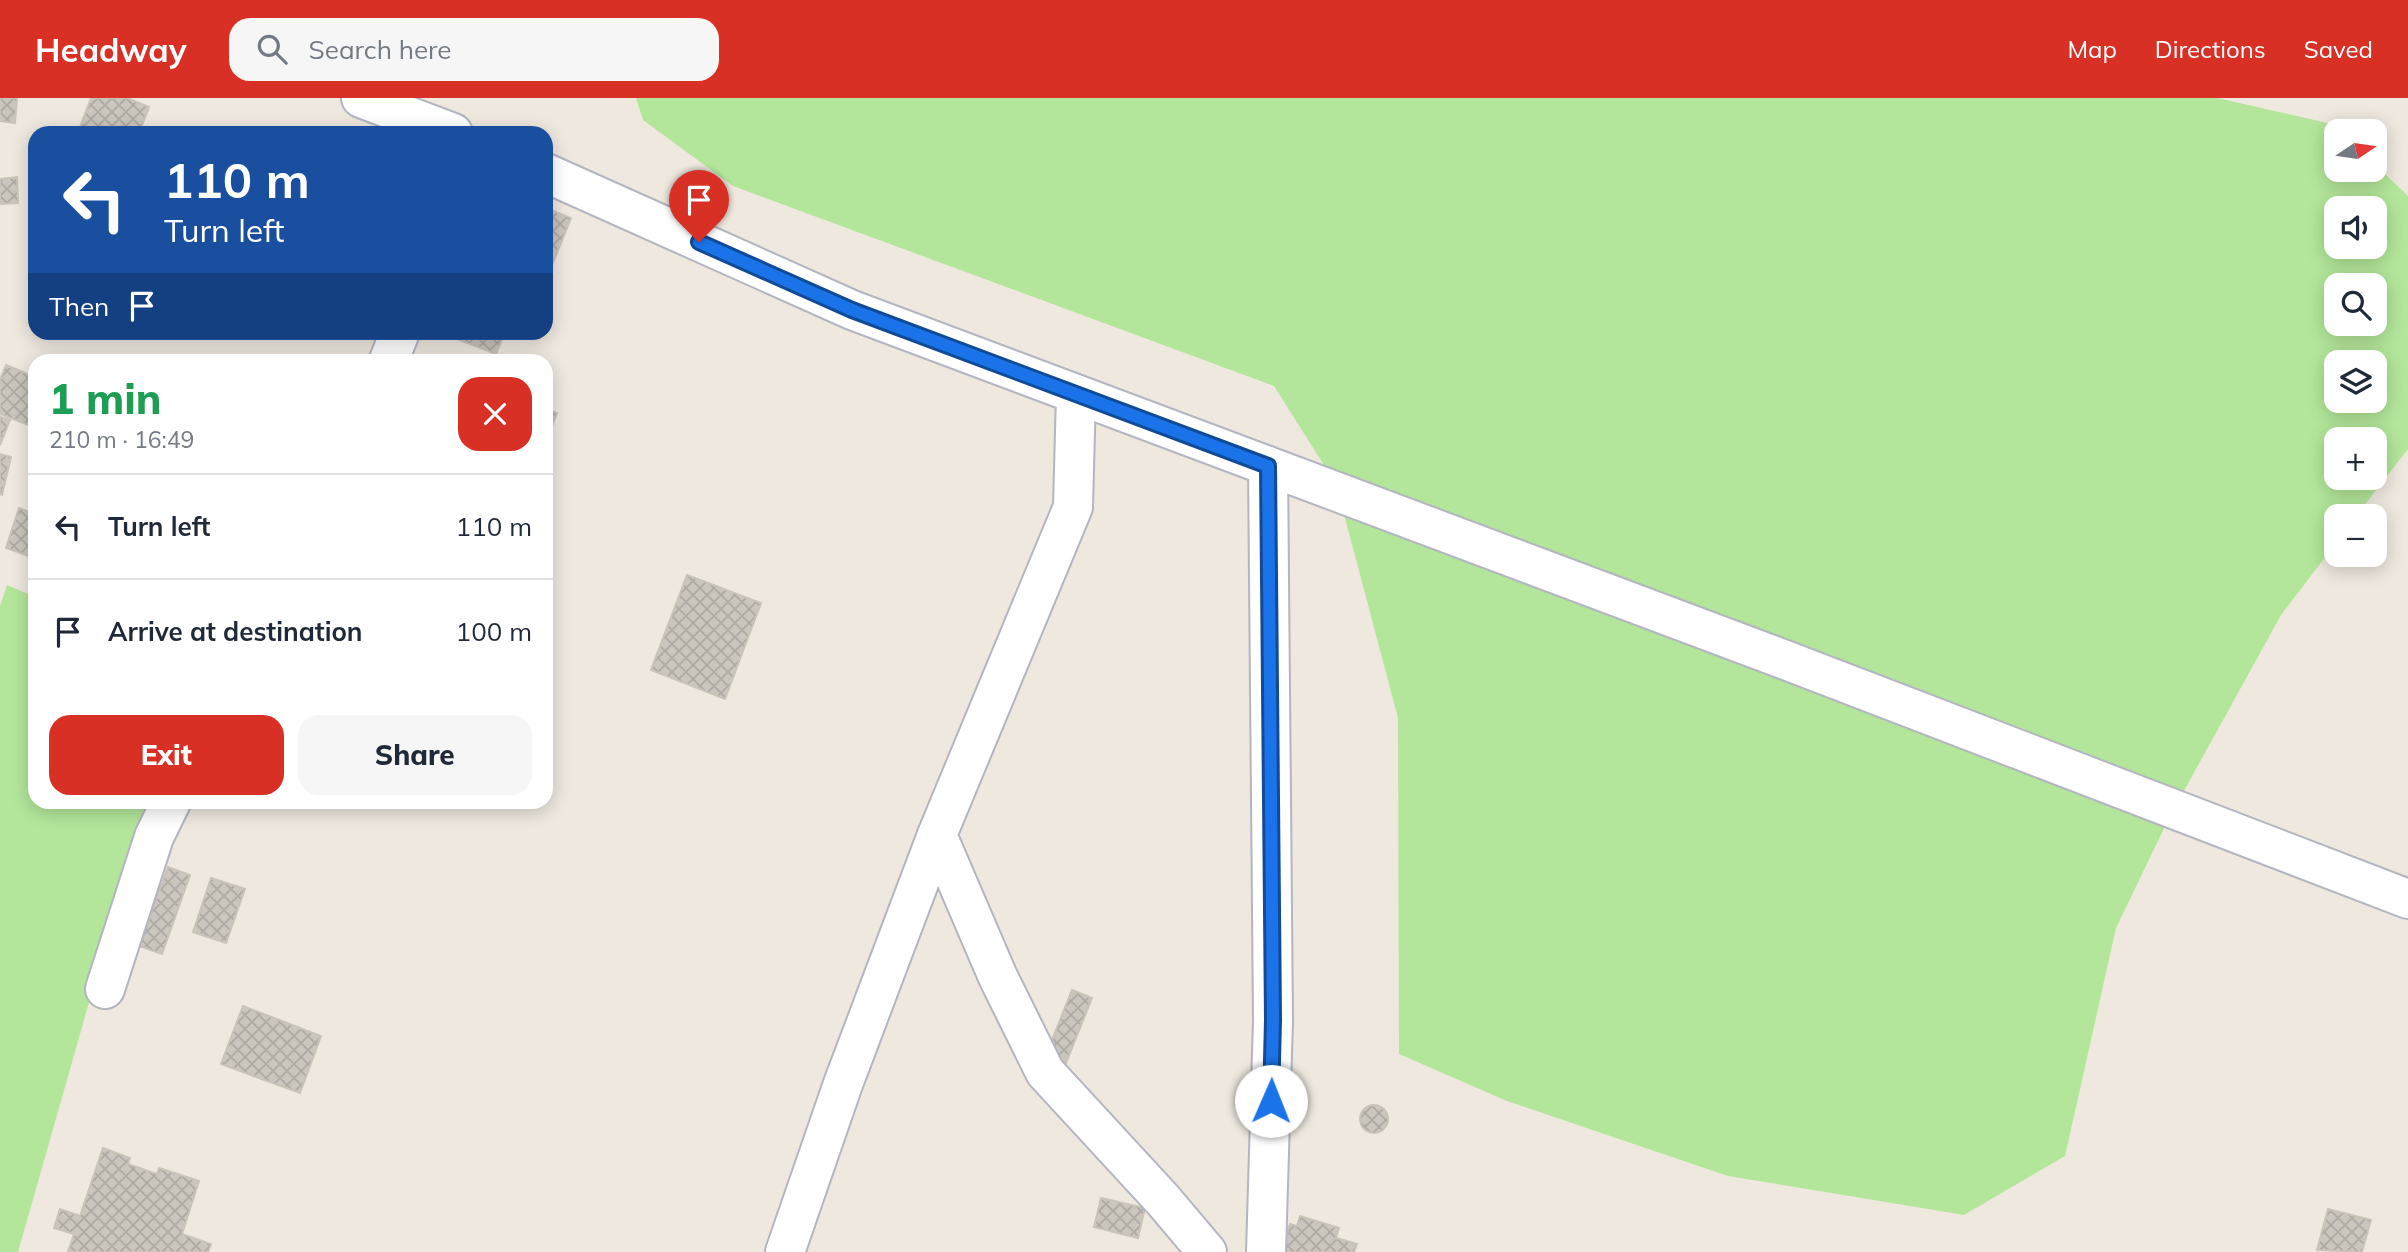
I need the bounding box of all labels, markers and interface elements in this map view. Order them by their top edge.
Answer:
search box [229,18,719,81]
text: Headway [35,29,187,70]
icon: search [253,30,291,68]
text: Search here [309,33,451,66]
text: Map [2067,34,2117,64]
text: Directions [2155,34,2266,64]
text: Saved [2304,34,2373,64]
north arrow [2324,119,2387,182]
map controls [2324,119,2387,567]
text: 110 m [164,149,310,210]
icon: left [49,154,140,245]
pin [669,170,729,242]
icon: arrive [680,181,718,219]
button: sound [2324,196,2387,259]
text: Turn left [164,210,284,250]
button: search [2324,273,2387,336]
icon: arrive [123,287,161,325]
text: Then [49,290,109,323]
button: layers [2324,350,2387,413]
text: 1 min [49,372,162,425]
button: close [458,377,532,451]
text: 210 m · 16:49 [49,425,194,454]
button: + [2324,427,2387,490]
button: − [2324,504,2387,567]
icon: left [49,508,87,546]
text: Turn left [108,510,210,543]
text: 110 m [456,510,532,543]
icon: arrive [49,613,87,651]
text: Arrive at destination [108,615,363,648]
text: 100 m [456,615,532,648]
button: Exit [49,715,284,795]
button: Share [298,715,532,795]
position arrow [1234,1064,1308,1138]

